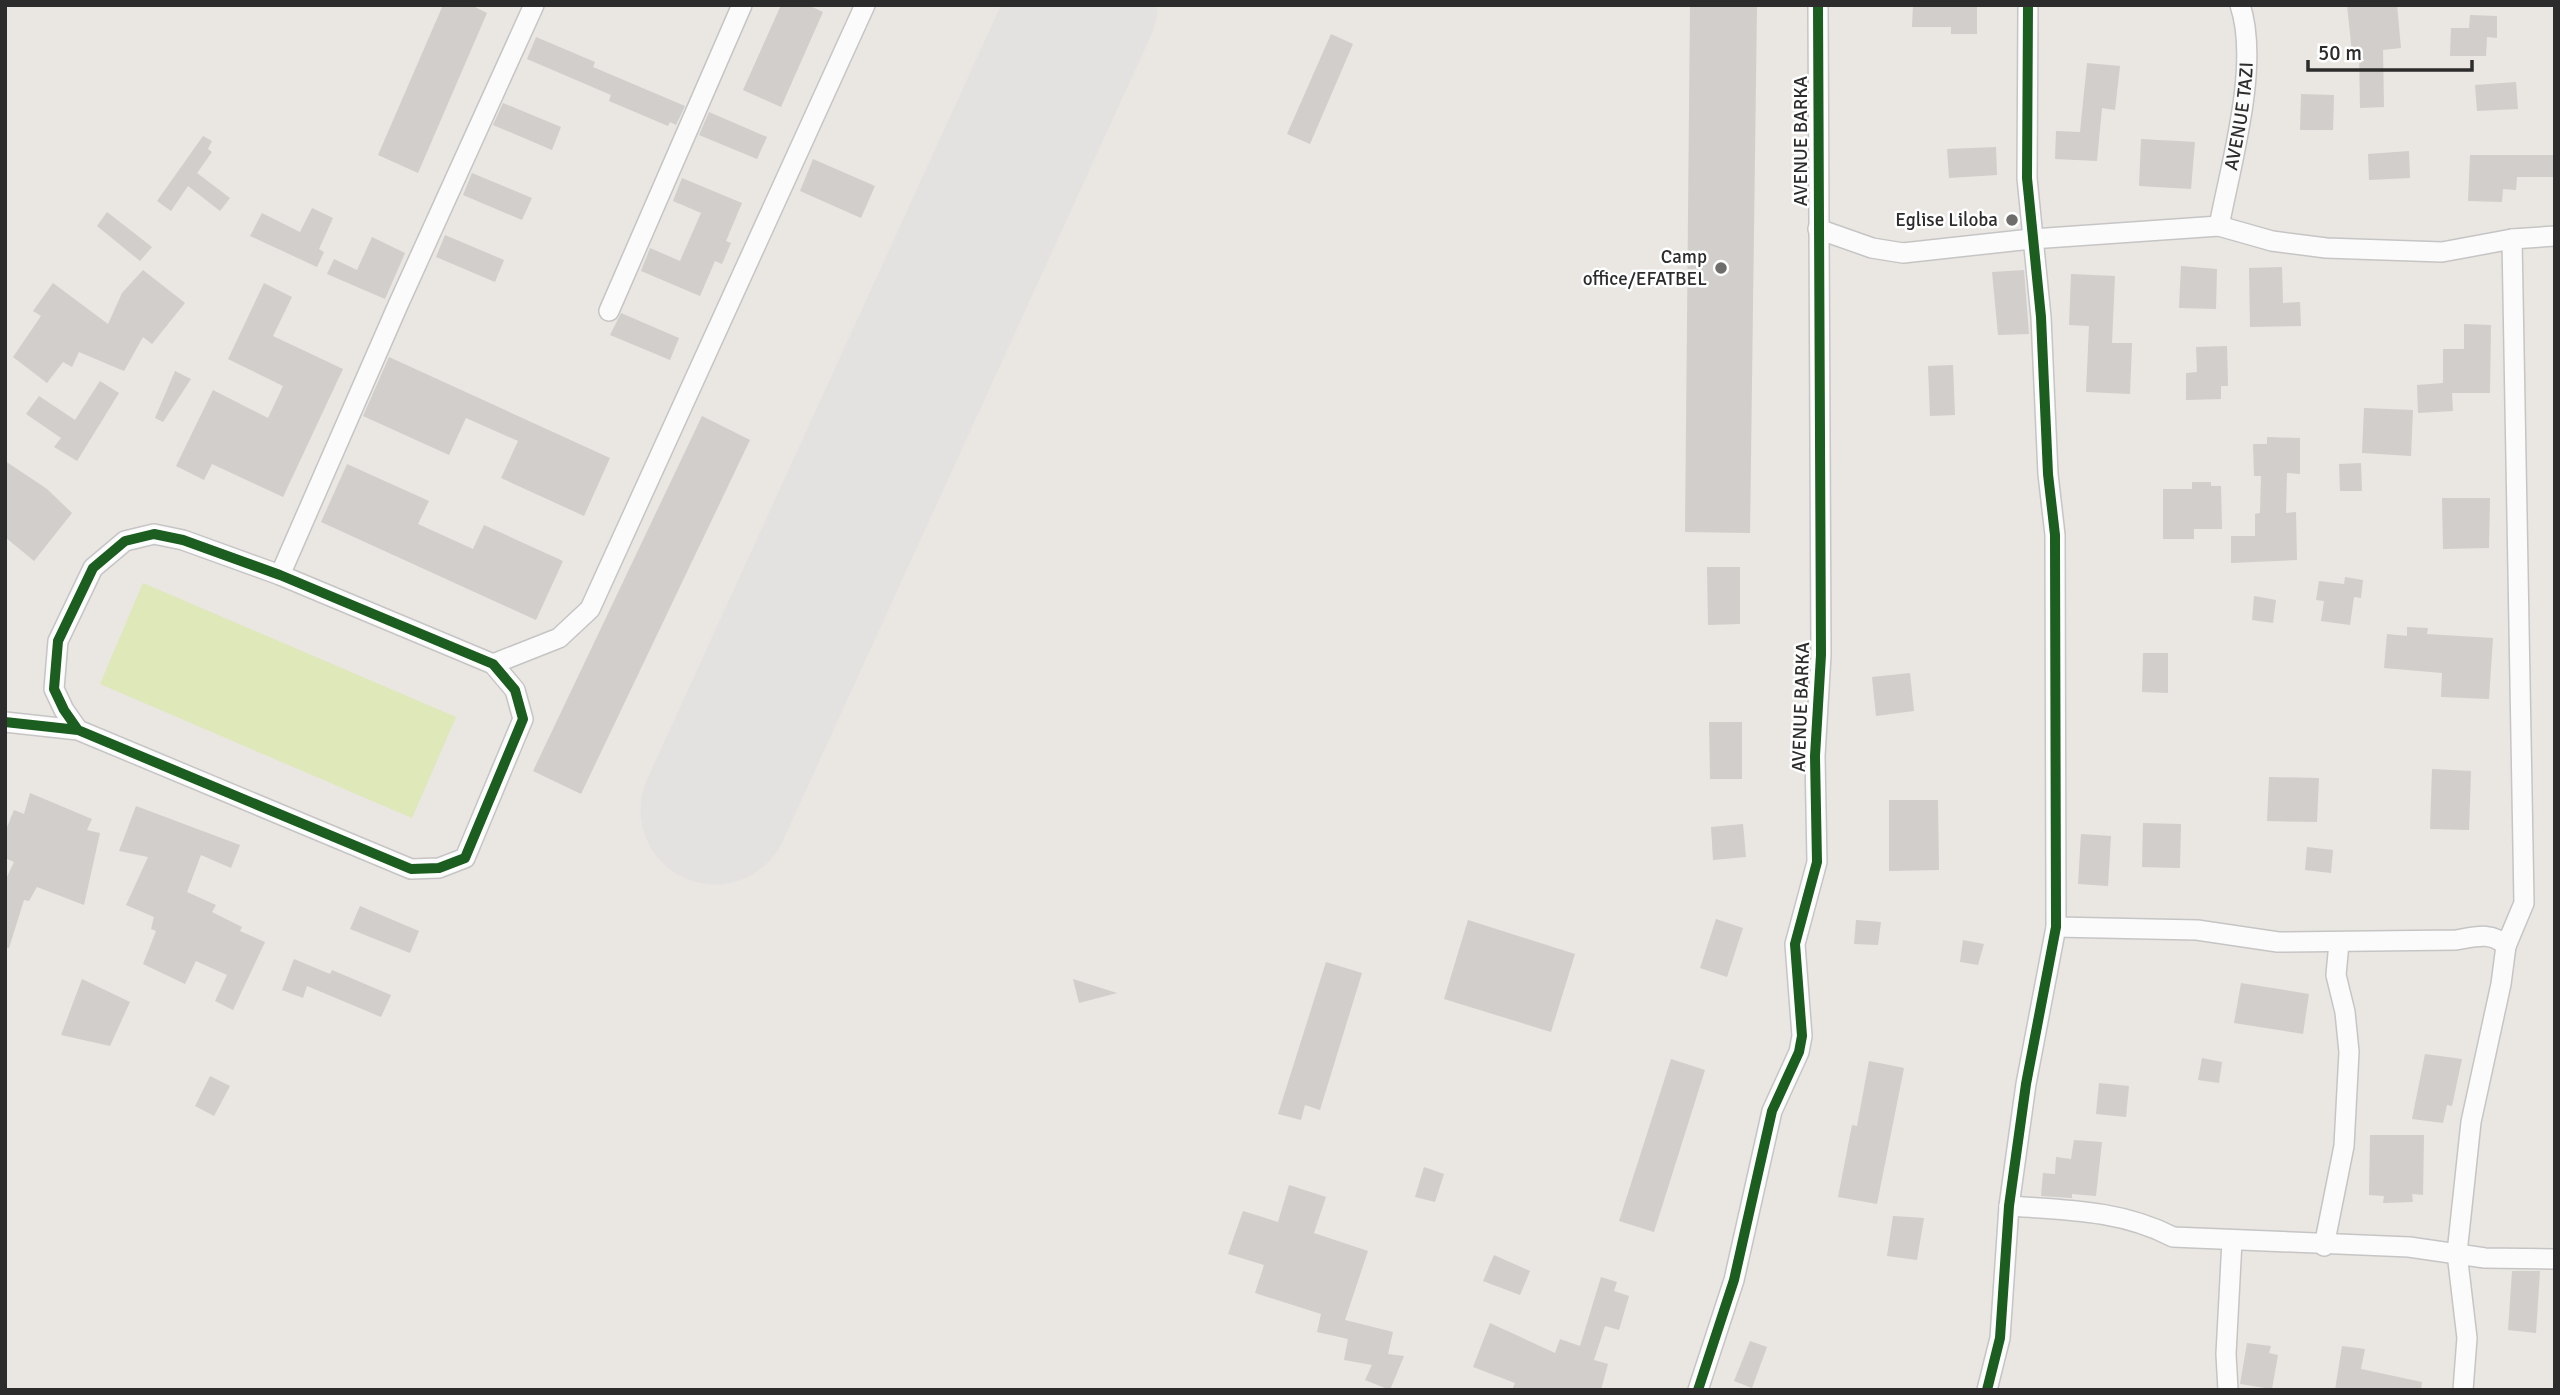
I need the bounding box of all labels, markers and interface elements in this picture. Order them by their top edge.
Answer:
scale bar [2308,28,2472,72]
text: 50 m [2318,40,2362,66]
street label: AVENUE TAZI [2219,61,2259,172]
street label: AVENUE BARKA [1789,75,1813,206]
place label: Eglise Liloba [1895,208,1998,232]
marker: Eglise Liloba [2004,212,2020,228]
place label: Camp office/EFATBEL [1583,245,1707,291]
marker: Camp office/EFATBEL [1713,260,1729,276]
street label: AVENUE BARKA [1787,641,1815,773]

